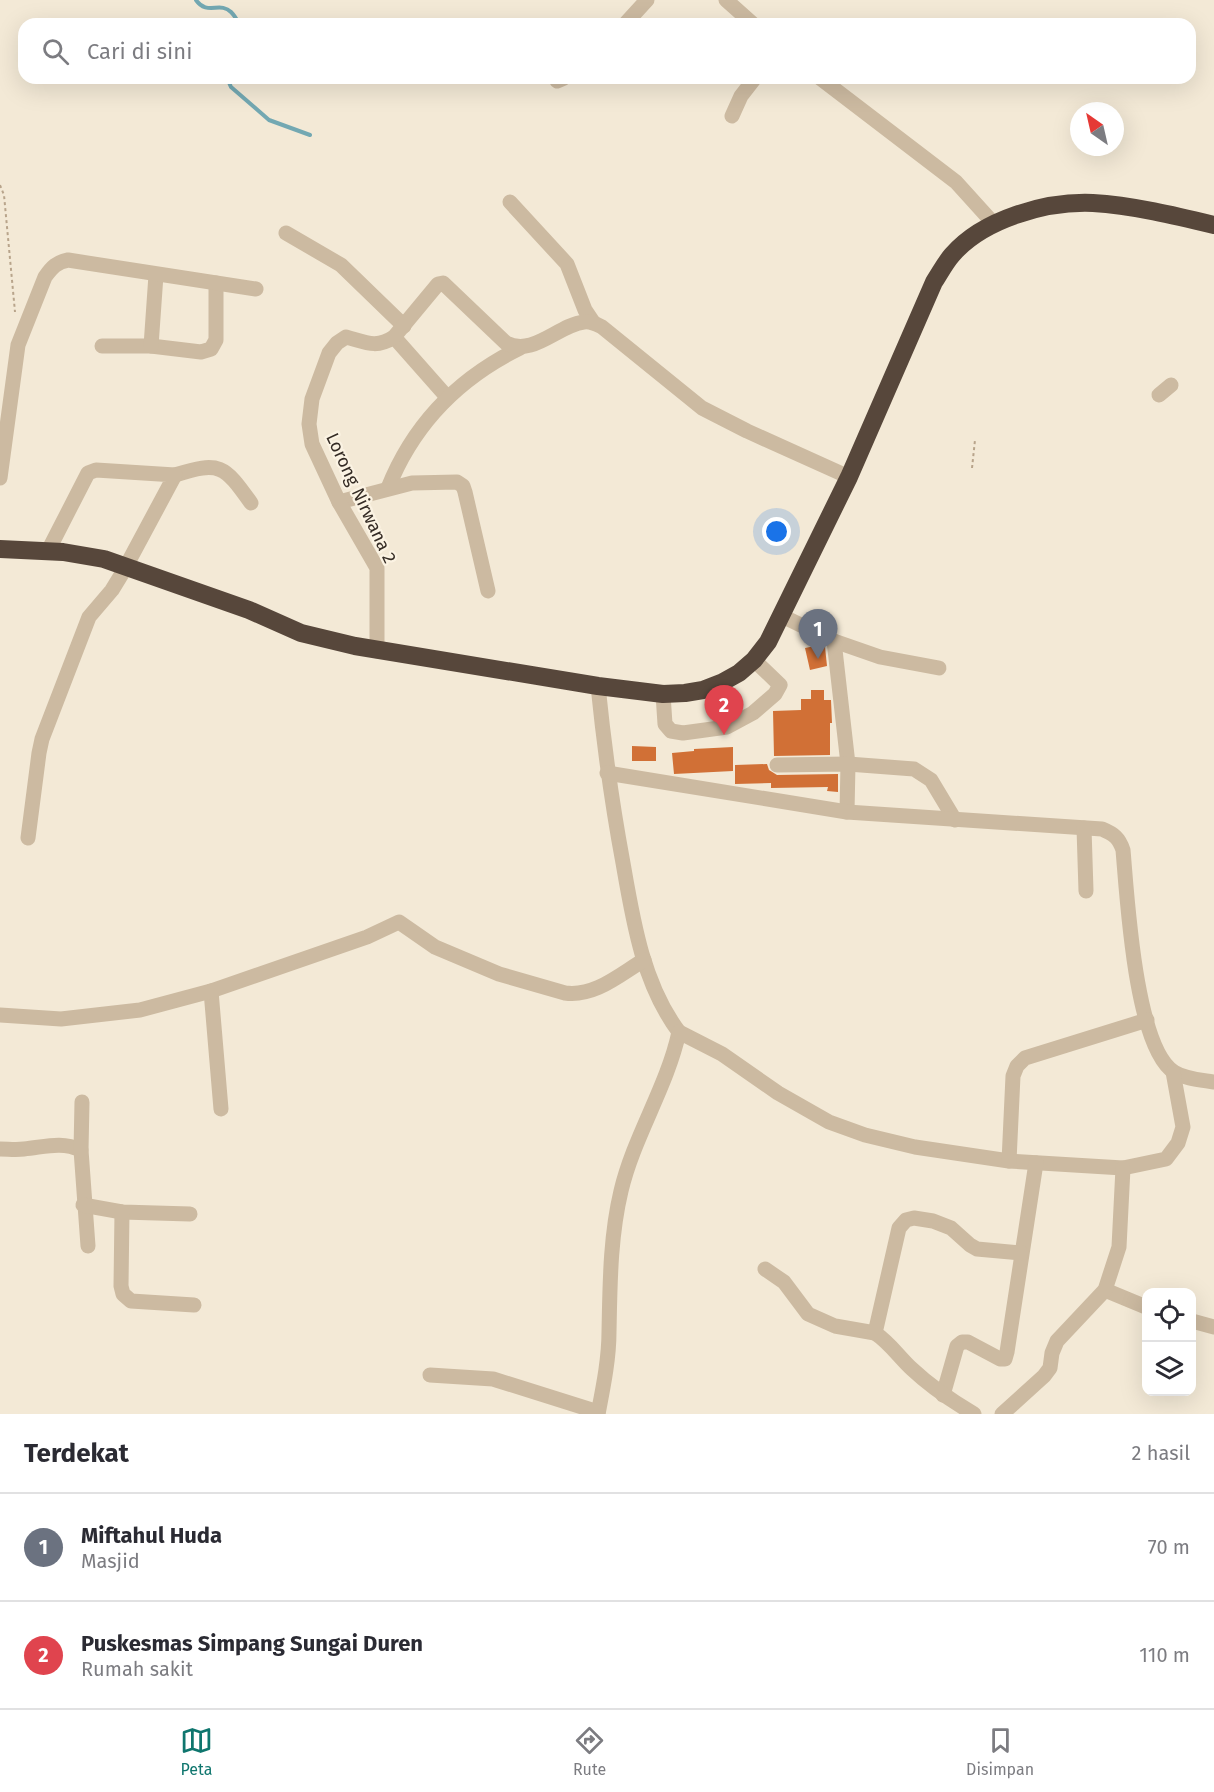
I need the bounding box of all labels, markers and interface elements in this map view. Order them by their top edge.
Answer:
search box [18,18,1196,84]
icon: search [39,35,72,68]
text: Cari di sini [87,38,192,65]
north arrow [1070,102,1124,156]
street label: Lorong Nirwana 2 [321,429,401,567]
your location [762,517,791,546]
pin: 1 [798,610,838,659]
pin: 2 [704,686,744,735]
map controls [1142,1288,1196,1396]
button: locate [1142,1288,1196,1342]
button: layers [1142,1342,1196,1396]
text: Terdekat [24,1438,129,1469]
text: 2 hasil [1132,1441,1190,1465]
text: Miftahul Huda [81,1522,222,1549]
text: 1 [39,1535,48,1559]
text: 70 m [1148,1535,1190,1559]
text: Masjid [81,1549,140,1573]
text: Puskesmas Simpang Sungai Duren [81,1630,423,1657]
text: 2 [38,1643,49,1667]
text: 110 m [1139,1643,1190,1667]
text: Rumah sakit [81,1657,193,1681]
tab: Peta [180,1724,213,1779]
tab: Rute [573,1724,606,1779]
tab: Disimpan [966,1724,1034,1779]

